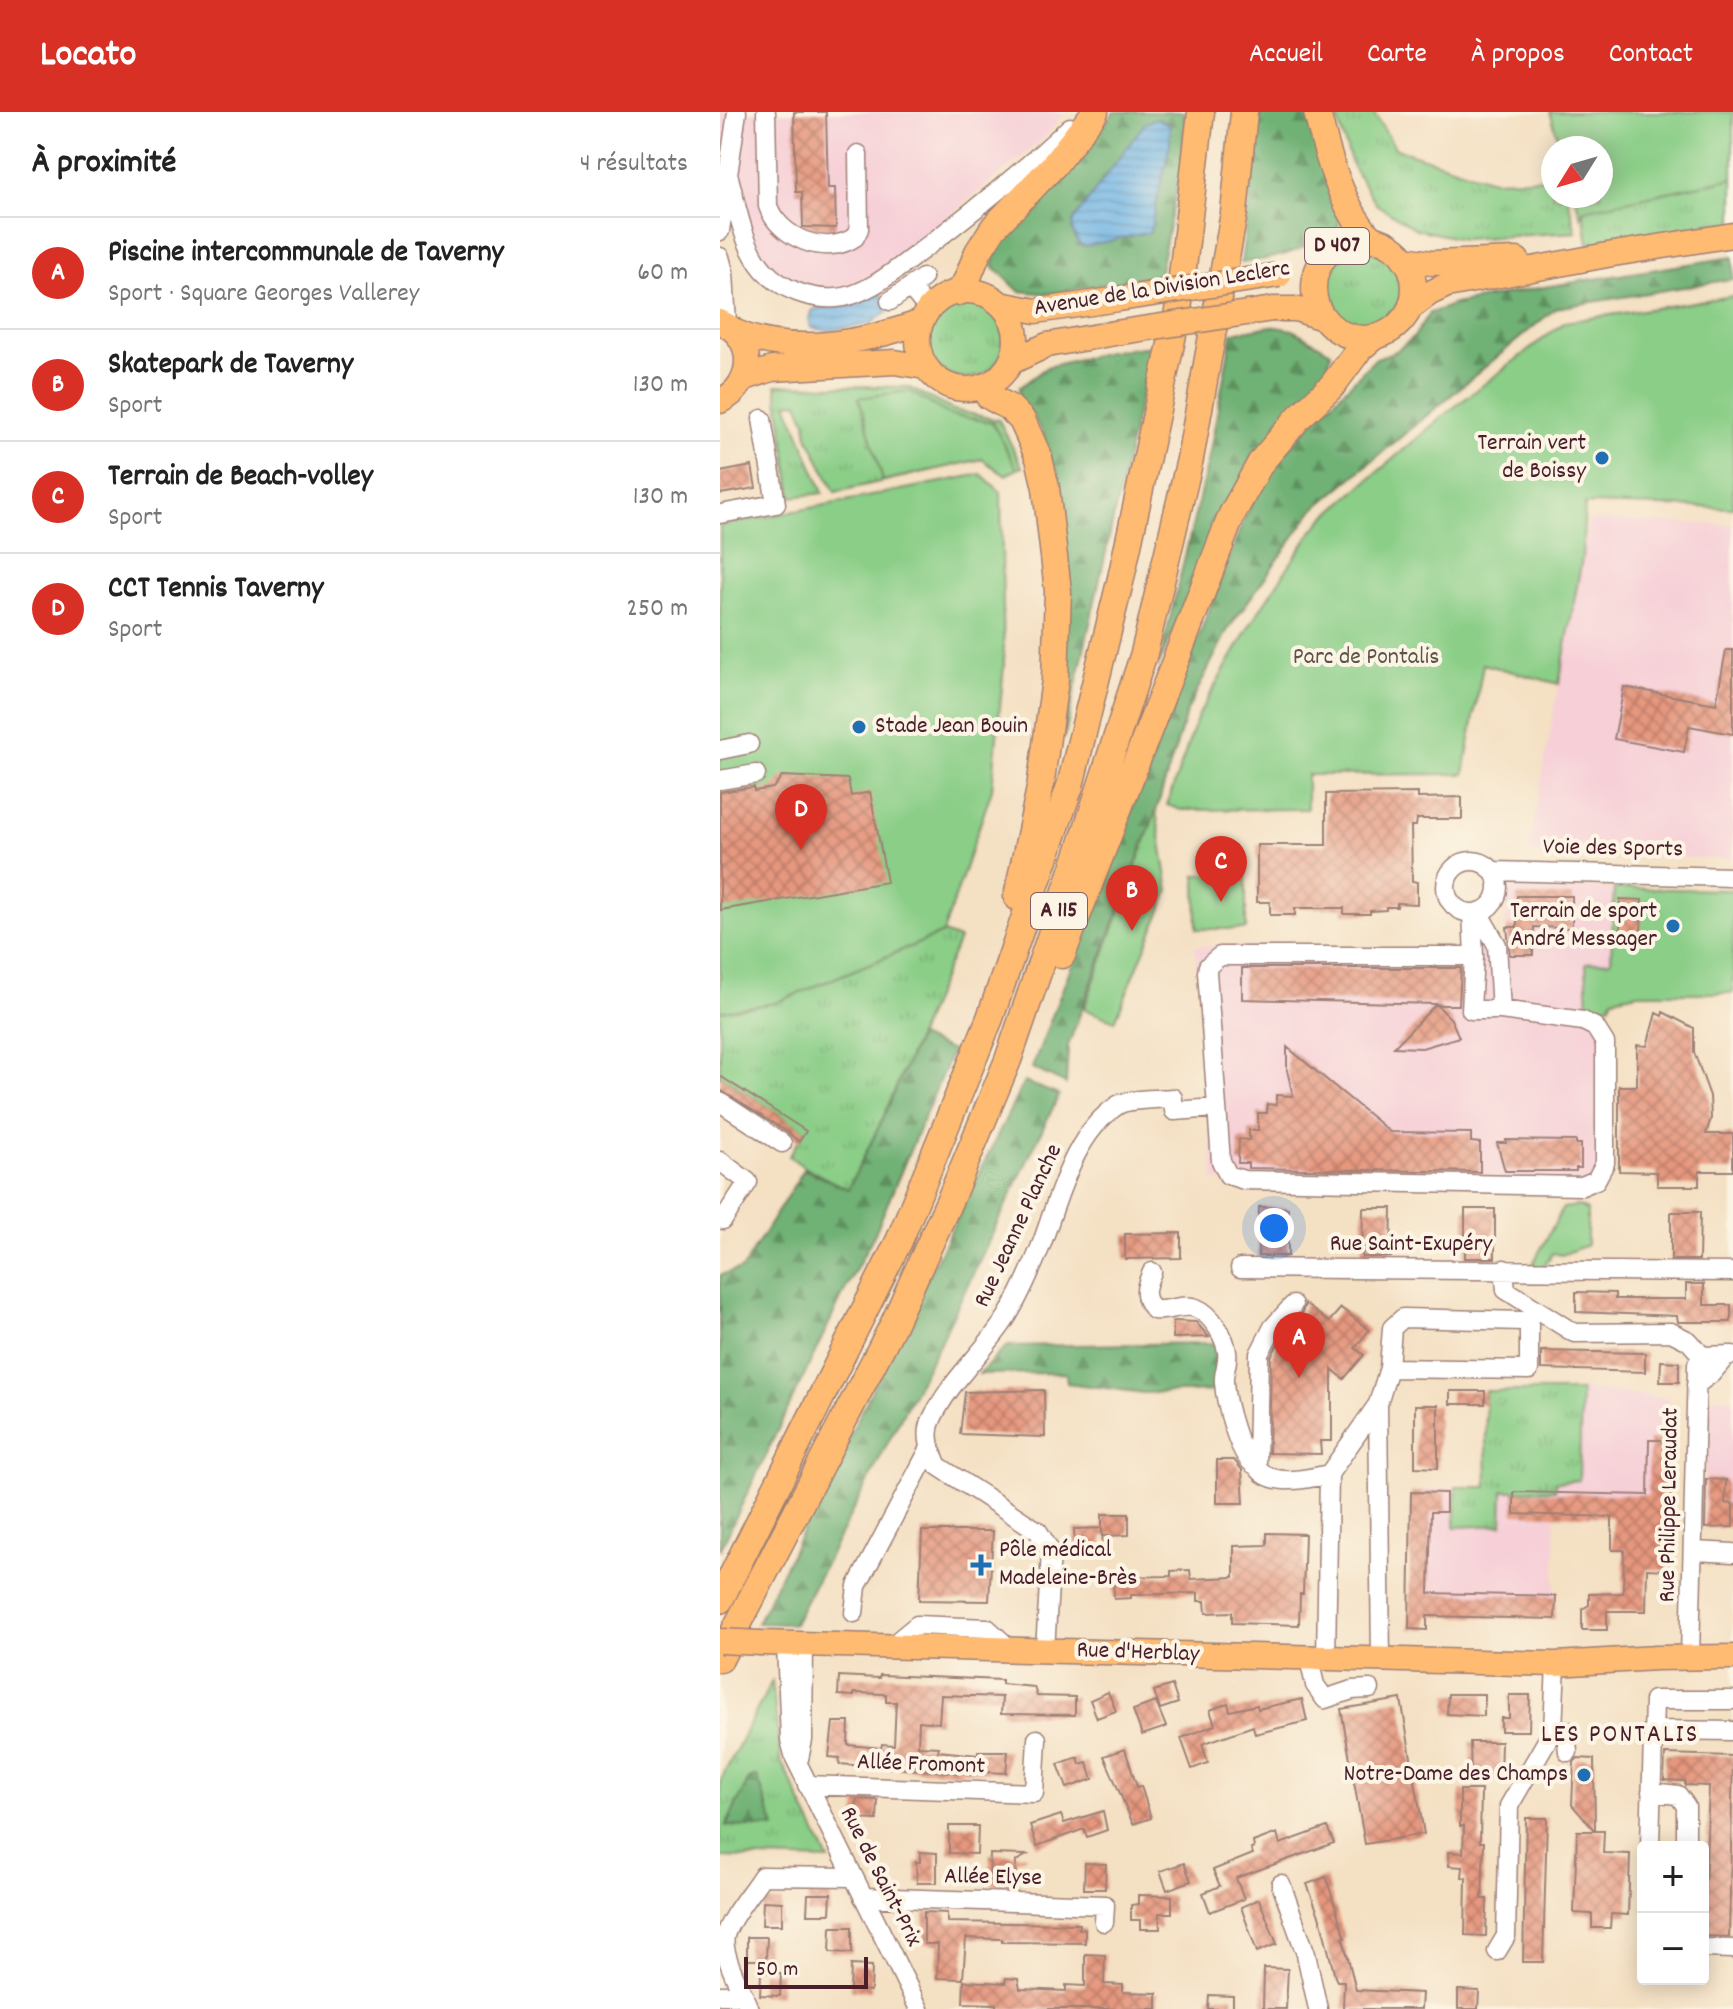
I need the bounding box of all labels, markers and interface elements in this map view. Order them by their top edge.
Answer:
text: Locato [40,29,136,84]
text: Accueil [1249,36,1323,76]
text: Carte [1367,36,1427,76]
text: À propos [1471,36,1565,76]
text: Contact [1609,36,1693,76]
north arrow [1541,136,1613,208]
text: À proximité [32,140,176,189]
text: 4 résultats [580,146,688,183]
road number: D 407 [1305,228,1369,264]
text: Piscine intercommunale de Taverny [108,233,504,276]
street label: Avenue de la Division Leclerc [1032,252,1292,326]
text: A [51,255,65,292]
text: 60 m [637,255,688,292]
text: Sport · Square Georges Vallerey [108,276,419,313]
text: Skatepark de Taverny [108,345,353,388]
text: B [52,367,64,404]
text: 130 m [633,367,688,404]
text: Sport [108,388,162,425]
place label: Terrain vert de Boissy [1477,427,1587,489]
marker: Terrain vert de Boissy [1593,449,1611,467]
text: Terrain de Beach-volley [108,457,373,500]
text: C [52,479,64,516]
text: 130 m [633,479,688,516]
text: Sport [108,500,162,537]
text: CCT Tennis Taverny [108,569,323,612]
text: D [51,591,65,628]
text: 250 m [627,591,688,628]
text: Sport [108,612,162,649]
park label: Parc de Pontalis [1293,641,1439,675]
place label: Stade Jean Bouin [875,710,1028,744]
marker: Stade Jean Bouin [850,718,868,736]
pin: D [775,784,827,850]
street label: Voie des Sports [1543,831,1683,867]
pin: C [1195,836,1247,902]
pin: B [1106,865,1158,931]
road number: A 115 [1031,893,1087,929]
place label: Terrain de sport André Messager [1510,895,1657,957]
marker: Terrain de sport André Messager [1664,917,1682,935]
street label: Rue Jeanne Planche [966,1139,1072,1313]
your location [1254,1208,1294,1248]
street label: Rue Saint-Exupéry [1330,1228,1494,1262]
pin: A [1273,1312,1325,1378]
street label: Rue Philippe Leraudat [1651,1407,1689,1603]
place label: Pôle médical Madeleine-Brès [999,1534,1137,1596]
marker: Pôle médical Madeleine-Brès [970,1554,992,1576]
street label: Rue d'Herblay [1076,1634,1201,1672]
district label: LES PONTALIS [1541,1717,1699,1754]
street label: Allée Fromont [856,1746,986,1784]
place label: Notre-Dame des Champs [1344,1758,1568,1792]
marker: Notre-Dame des Champs [1575,1766,1593,1784]
street label: Rue de Saint-Prix [830,1801,930,1953]
map controls [1637,1841,1709,1985]
button: + [1637,1841,1709,1913]
street label: Allée Elyse [944,1860,1042,1896]
button: − [1637,1913,1709,1985]
scale bar [744,1953,868,1989]
text: 50 m [756,1955,798,1986]

